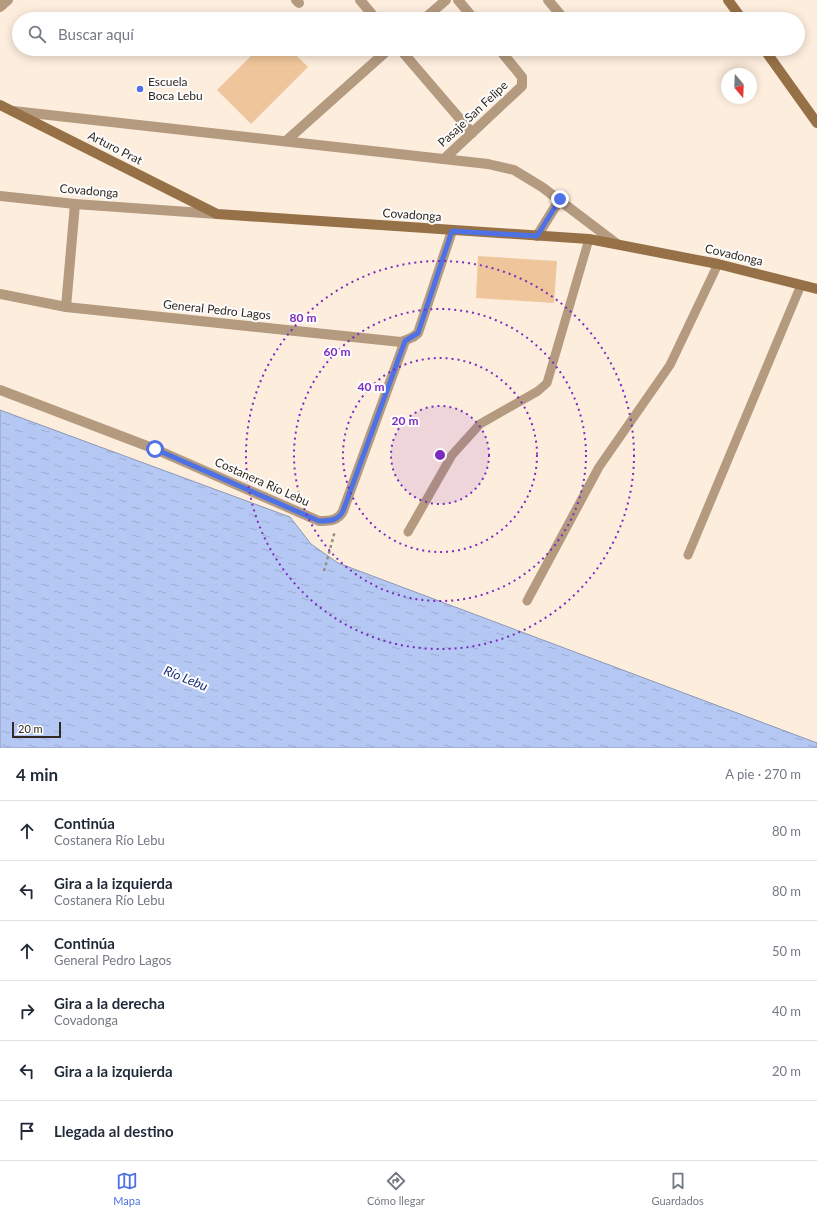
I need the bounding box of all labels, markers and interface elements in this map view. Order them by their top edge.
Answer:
search box [12,12,805,56]
icon: search [26,23,48,45]
text: Buscar aquí [58,25,134,43]
north arrow [721,68,757,104]
place label: Escuela Boca Lebu [148,74,203,103]
street label: Pasaje San Felipe [435,77,511,150]
marker: Escuela Boca Lebu [135,84,145,94]
street label: Arturo Prat [86,127,146,168]
street label: Covadonga [59,180,119,201]
route end [551,190,569,208]
street label: Covadonga [382,205,442,224]
street label: Covadonga [704,241,765,268]
street label: General Pedro Lagos [162,296,272,323]
text: 80 m [290,310,316,325]
text: 60 m [324,344,350,359]
text: 40 m [358,379,384,394]
text: 20 m [392,413,418,428]
route start [146,440,164,458]
centre of rings [433,448,447,462]
street label: Costanera Río Lebu [212,454,312,509]
water label: Río Lebu [162,662,210,694]
scale bar [12,720,61,739]
text: 20 m [18,722,43,735]
text: 4 min [16,764,58,785]
text: A pie · 270 m [725,766,801,782]
text: Continúa [54,814,115,832]
icon: ahead [16,820,38,842]
text: 80 m [772,823,801,839]
text: Costanera Río Lebu [54,832,165,848]
text: Gira a la izquierda [54,874,173,892]
icon: left [16,880,38,902]
text: 80 m [772,883,801,899]
text: Costanera Río Lebu [54,892,165,908]
text: Continúa [54,934,115,952]
icon: ahead [16,940,38,962]
text: 50 m [772,943,801,959]
text: General Pedro Lagos [54,952,171,968]
text: Gira a la derecha [54,994,165,1012]
icon: right [16,1000,38,1022]
text: 40 m [772,1003,801,1019]
text: Covadonga [54,1012,118,1028]
icon: left [16,1060,38,1082]
text: Gira a la izquierda [54,1062,173,1080]
text: 20 m [772,1063,801,1079]
icon: arrive [16,1120,38,1142]
text: Llegada al destino [54,1122,174,1140]
tab: Mapa [113,1170,140,1207]
tab: Cómo llegar [367,1170,425,1207]
tab: Guardados [652,1170,704,1207]

